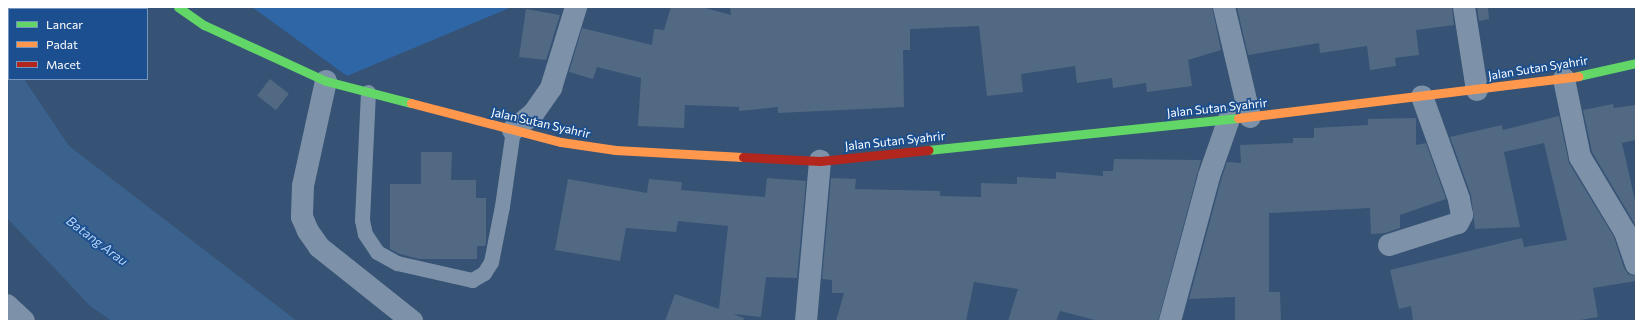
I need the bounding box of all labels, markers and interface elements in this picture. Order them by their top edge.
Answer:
legend [8,8,148,80]
text: Lancar [46,17,83,31]
text: Padat [46,37,78,51]
street label: Jalan Sutan Syahrir [1487,53,1589,83]
text: Macet [46,57,81,71]
street label: Jalan Sutan Syahrir [1166,96,1268,120]
street label: Jalan Sutan Syahrir [490,105,592,141]
street label: Jalan Sutan Syahrir [844,129,946,153]
water label: Batang Arau [63,213,131,269]

